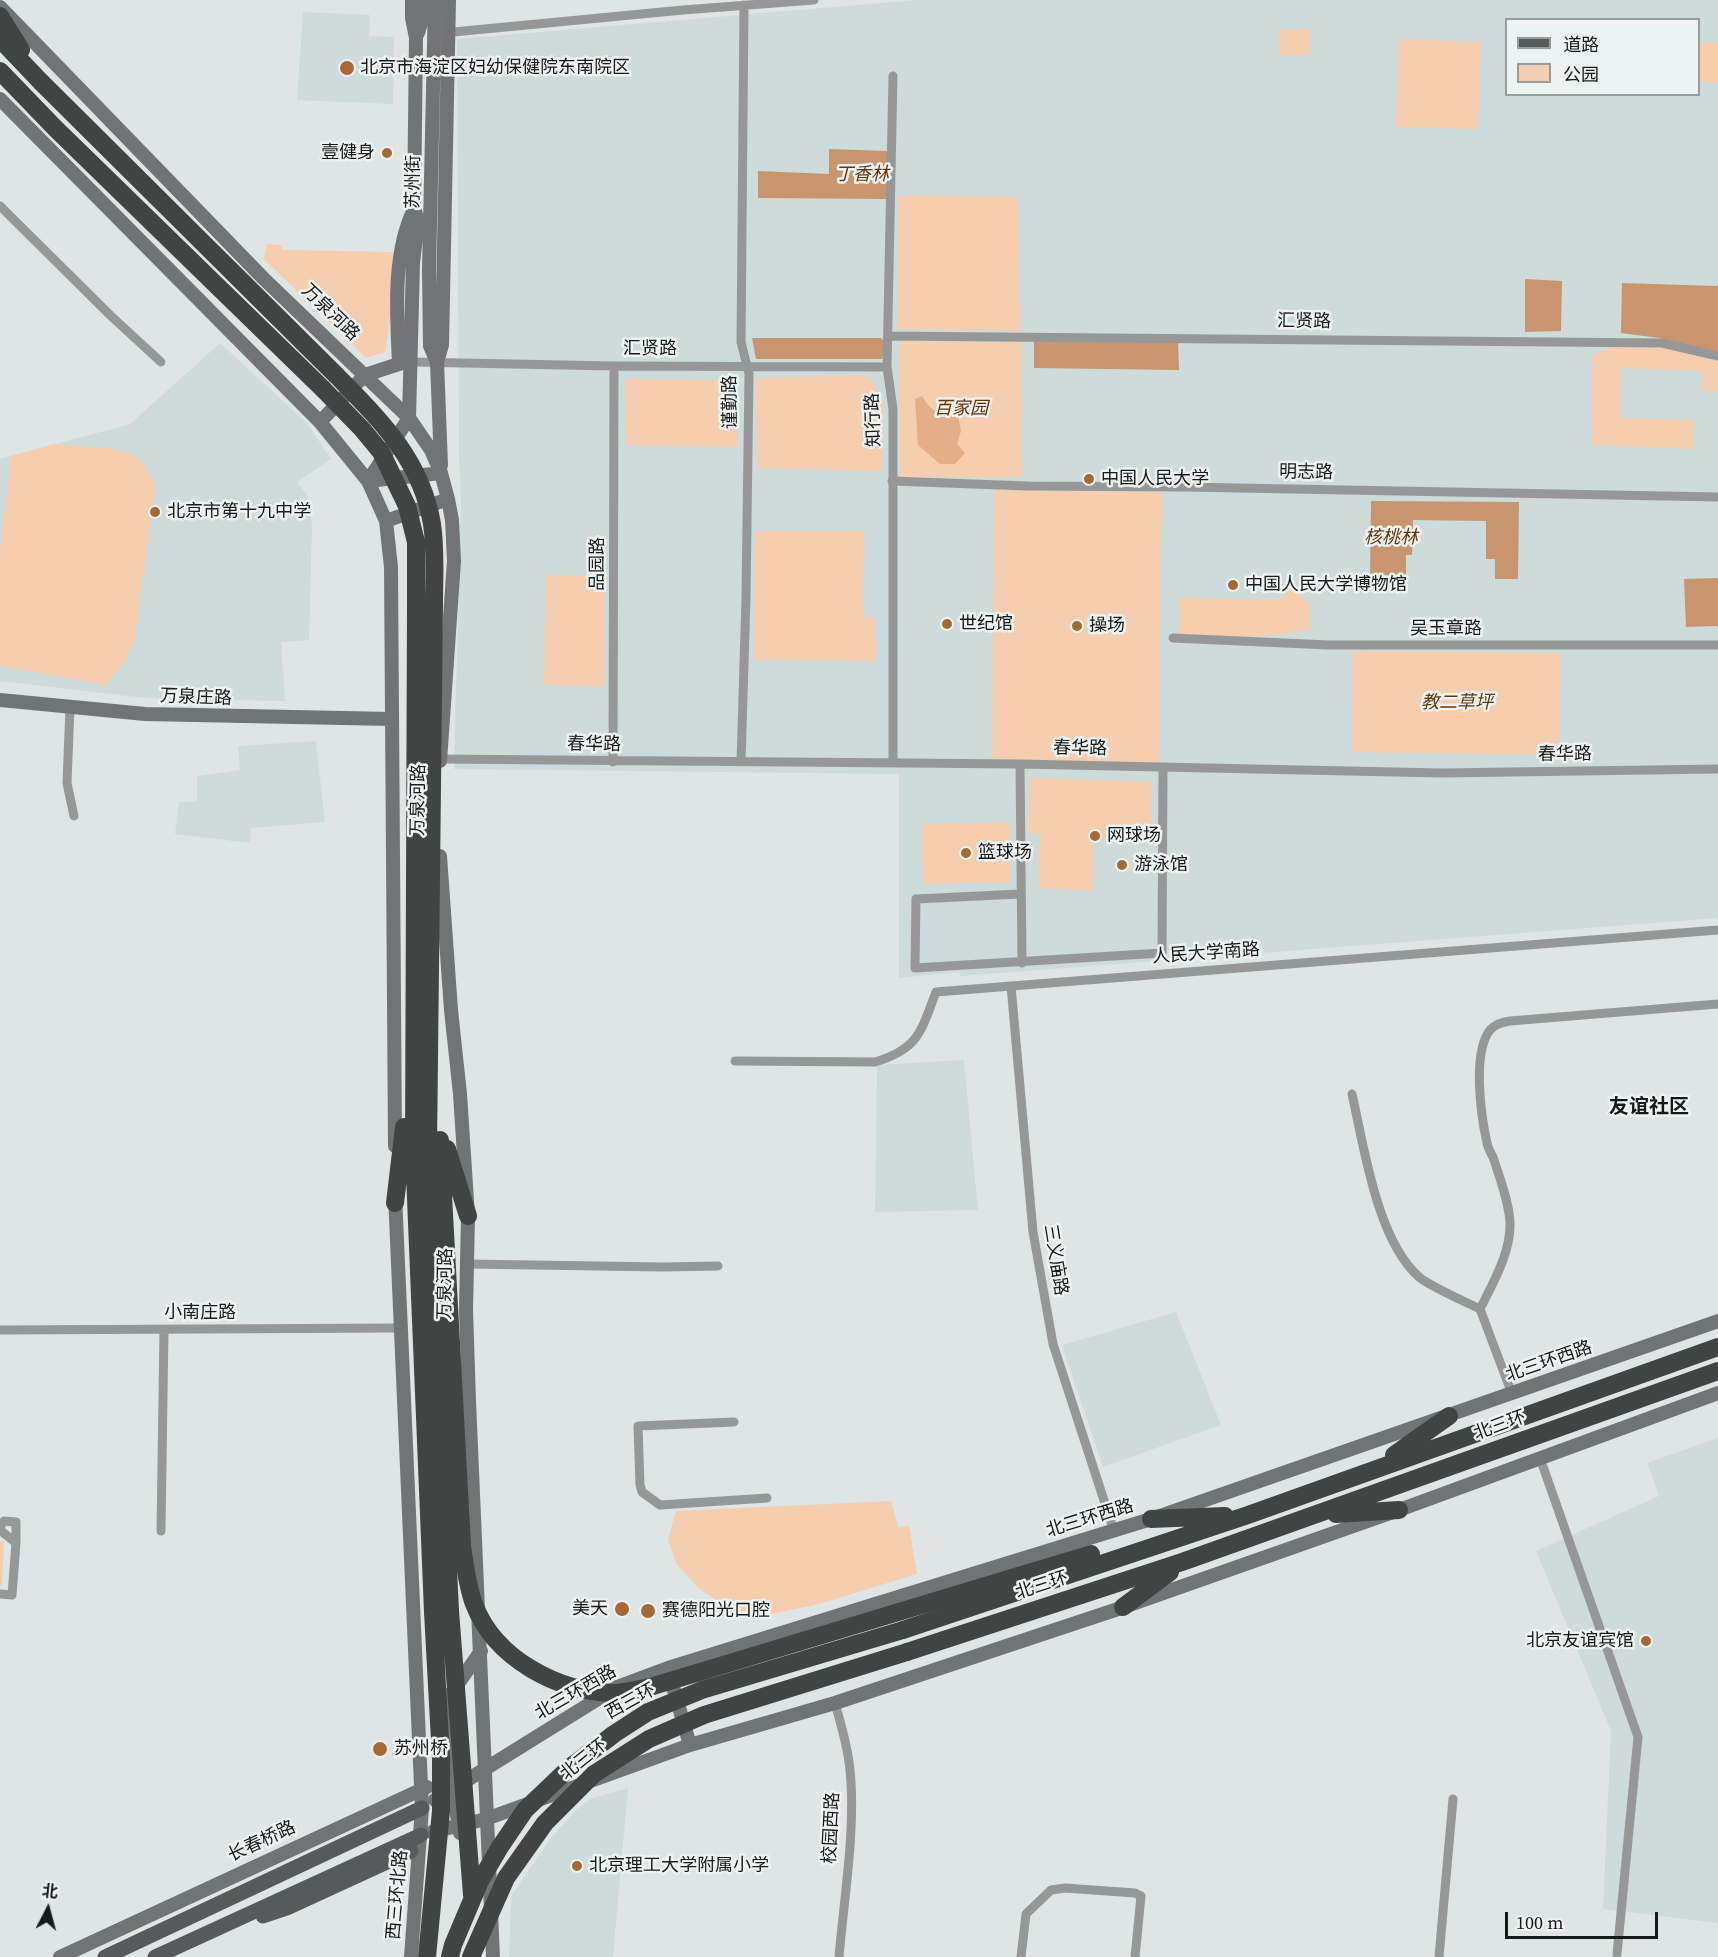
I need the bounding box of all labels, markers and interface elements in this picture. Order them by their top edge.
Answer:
legend [1505,18,1700,96]
text: 道路 [1563,32,1599,57]
place label: 北京市海淀区妇幼保健院东南院区 [360,57,630,79]
marker: 北京市海淀区妇幼保健院东南院区 [338,59,356,77]
text: 公园 [1563,62,1599,87]
place label: 壹健身 [321,142,375,164]
marker: 壹健身 [380,146,394,160]
street label: 苏州街 [403,155,425,209]
park label: 丁香林 [835,164,889,186]
street label: 万泉河路 [297,280,363,346]
street label: 汇贤路 [1277,311,1331,333]
street label: 汇贤路 [623,338,677,360]
street label: 谨勤路 [720,375,742,429]
street label: 知行路 [862,393,886,447]
park label: 百家园 [934,398,988,420]
street label: 明志路 [1279,462,1333,484]
place label: 中国人民大学 [1101,468,1209,490]
marker: 中国人民大学 [1082,472,1096,486]
place label: 北京市第十九中学 [167,501,311,523]
marker: 北京市第十九中学 [148,505,162,519]
park label: 核桃林 [1364,527,1418,549]
street label: 品园路 [587,537,609,591]
place label: 中国人民大学博物馆 [1245,574,1407,596]
marker: 中国人民大学博物馆 [1226,578,1240,592]
place label: 世纪馆 [959,613,1013,635]
place label: 操场 [1089,615,1125,637]
marker: 世纪馆 [940,617,954,631]
street label: 吴玉章路 [1410,618,1482,640]
marker: 操场 [1070,619,1084,633]
street label: 万泉庄路 [160,686,232,710]
park label: 教二草坪 [1421,692,1493,714]
street label: 春华路 [567,734,621,756]
street label: 春华路 [1053,738,1107,760]
street label: 春华路 [1538,744,1592,766]
street label: 万泉河路 [408,764,430,836]
place label: 网球场 [1107,825,1161,847]
marker: 网球场 [1088,829,1102,843]
place label: 篮球场 [978,842,1032,864]
marker: 篮球场 [959,846,973,860]
place label: 游泳馆 [1134,854,1188,876]
marker: 游泳馆 [1115,858,1129,872]
street label: 人民大学南路 [1151,939,1261,969]
district label: 友谊社区 [1609,1096,1689,1120]
street label: 三义庙路 [1039,1223,1071,1297]
street label: 万泉河路 [435,1248,457,1320]
street label: 小南庄路 [164,1302,236,1324]
street label: 北三环西路 [1503,1337,1595,1387]
street label: 北三环 [1471,1407,1529,1445]
street label: 北三环西路 [1044,1496,1136,1542]
street label: 北三环 [1013,1567,1071,1605]
place label: 美天 [572,1598,608,1620]
marker: 美天 [613,1600,631,1618]
place label: 赛德阳光口腔 [662,1600,770,1622]
marker: 赛德阳光口腔 [639,1602,657,1620]
place label: 北京友谊宾馆 [1526,1630,1634,1652]
marker: 北京友谊宾馆 [1639,1634,1653,1648]
street label: 北三环西路 [532,1661,620,1725]
street label: 西三环 [602,1679,660,1725]
street label: 北三环 [556,1735,612,1785]
place label: 苏州桥 [394,1738,448,1760]
marker: 苏州桥 [371,1740,389,1758]
street label: 校园西路 [819,1791,845,1865]
street label: 长春桥路 [225,1817,299,1867]
street label: 西三环北路 [383,1849,413,1941]
place label: 北京理工大学附属小学 [589,1855,769,1877]
marker: 北京理工大学附属小学 [570,1859,584,1873]
north arrow [18,1879,78,1939]
text: 北 [41,1879,59,1903]
scale bar [1508,1900,1661,1938]
text: 100 m [1516,1910,1563,1935]

